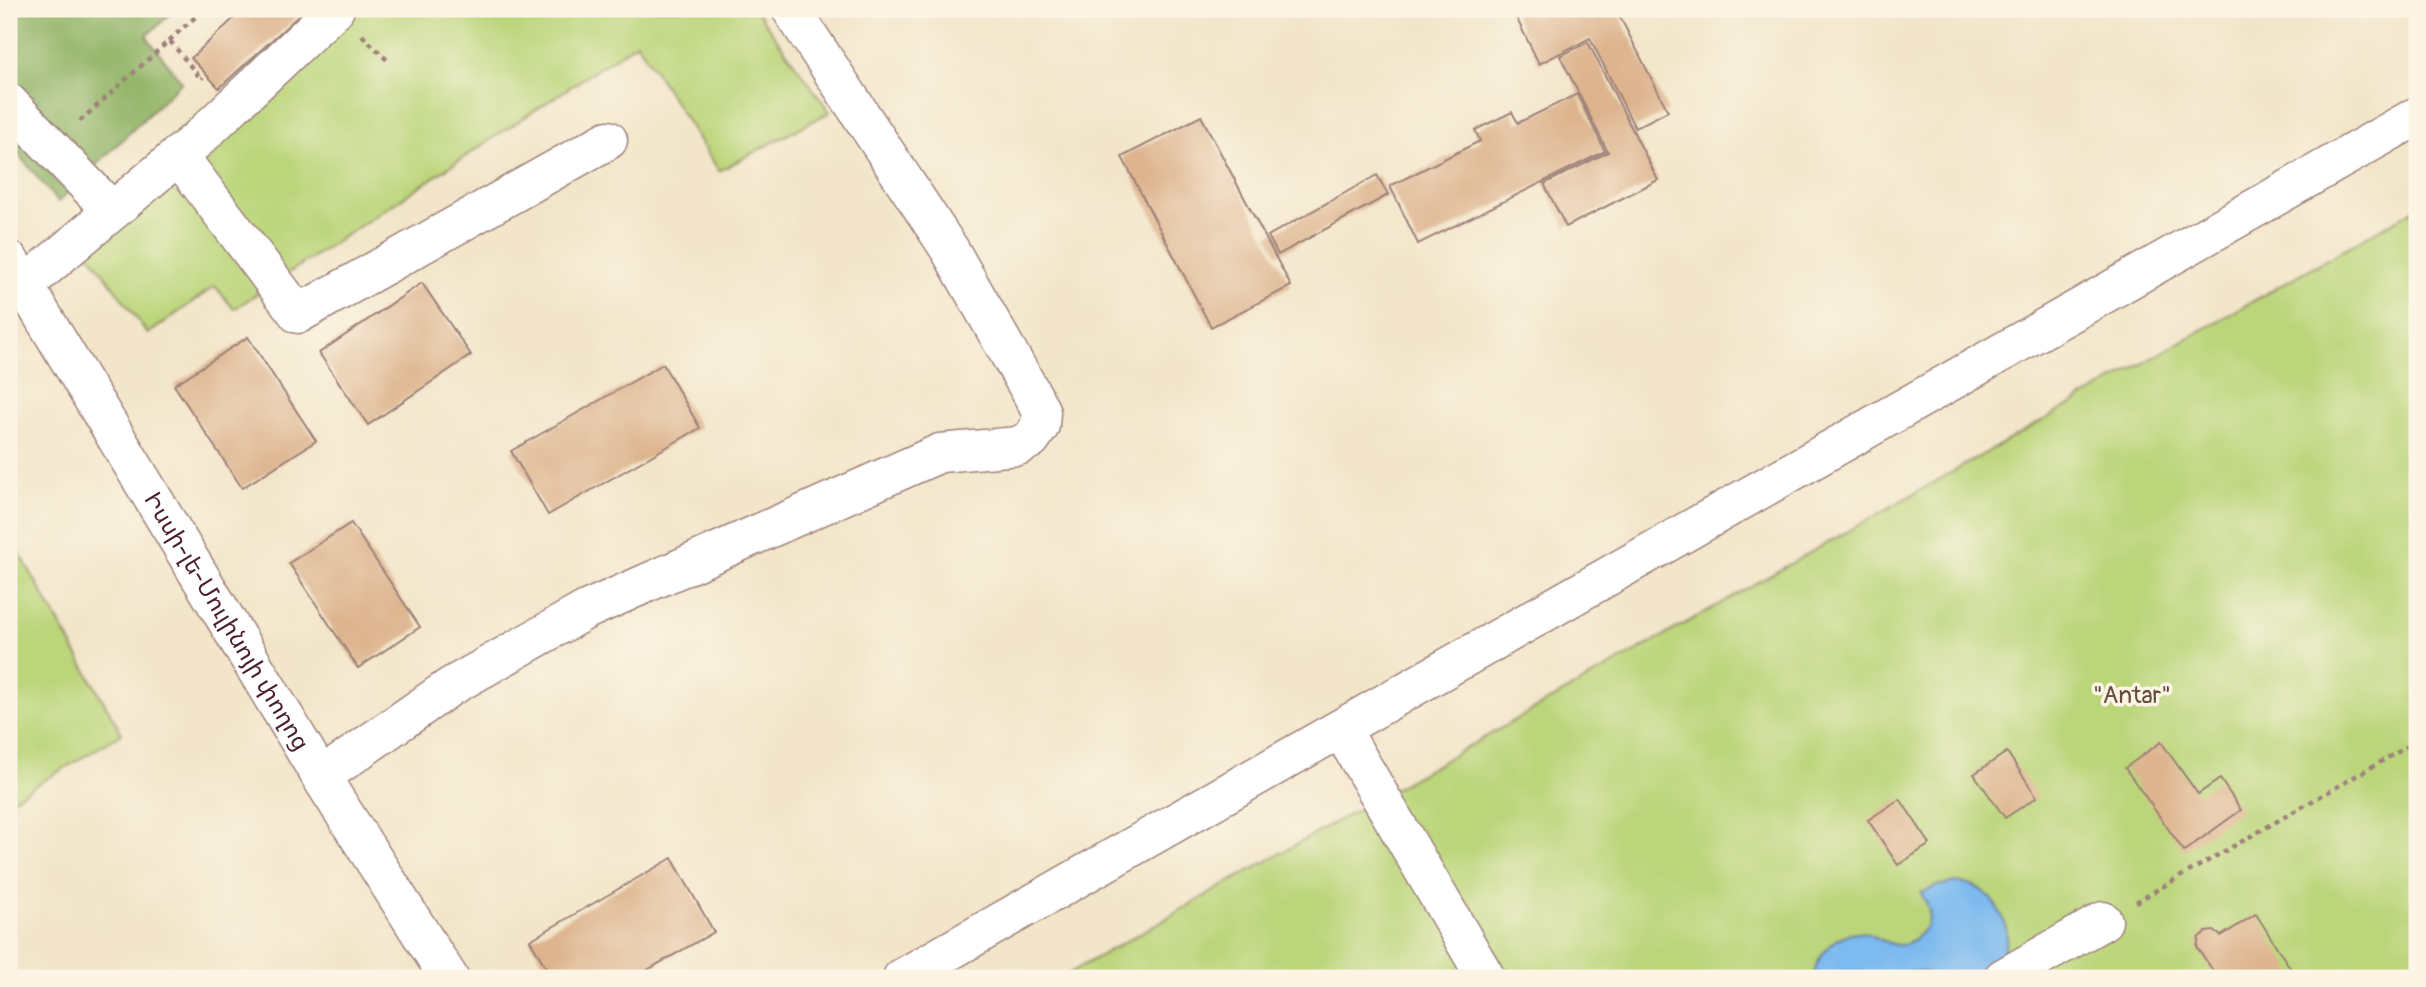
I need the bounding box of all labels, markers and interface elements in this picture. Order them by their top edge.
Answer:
street label: Իսսի-լե-Մուլինոյի փողոց [138,487,316,756]
park label: "Antar" [2093,681,2171,710]

